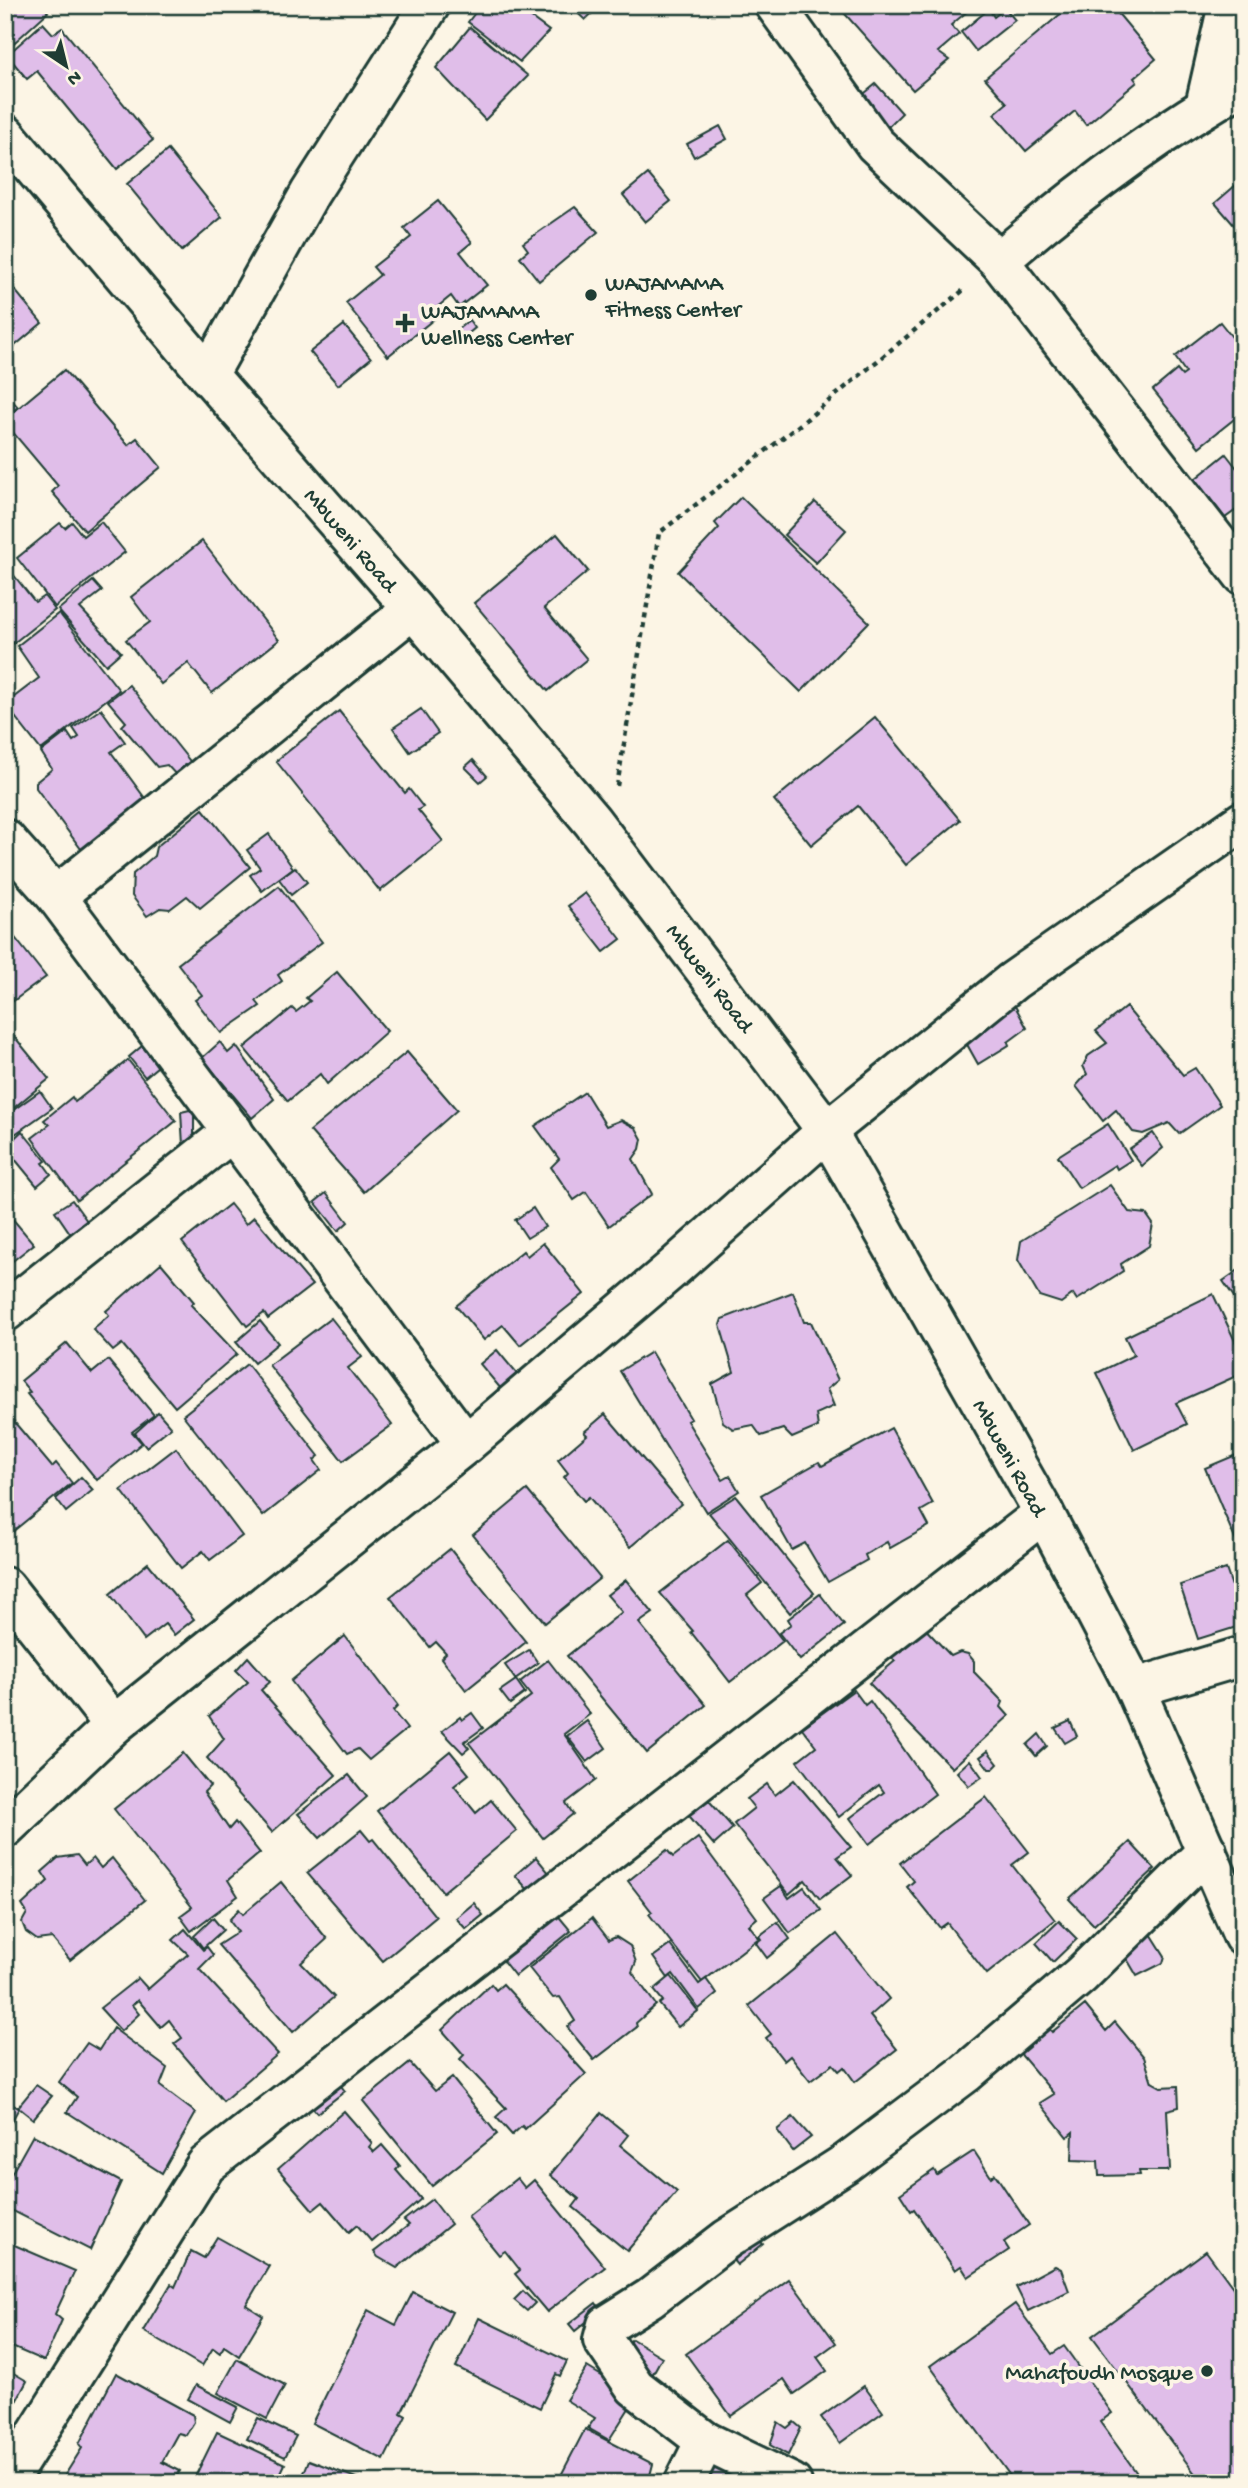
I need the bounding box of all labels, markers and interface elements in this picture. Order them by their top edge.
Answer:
north arrow [32,32,102,102]
text: N [62,64,85,90]
place label: WAJAMAMA Fitness Center [604,272,743,325]
marker: WAJAMAMA Fitness Center [583,287,599,303]
place label: WAJAMAMA Wellness Center [421,300,574,353]
marker: WAJAMAMA Wellness Center [395,313,415,333]
street label: Mbweni Road [297,484,403,600]
street label: Mbweni Road [658,919,759,1040]
street label: Mbweni Road [965,1396,1052,1523]
place label: Mahafoudh Mosque [1005,2361,1194,2388]
marker: Mahafoudh Mosque [1199,2363,1215,2379]

